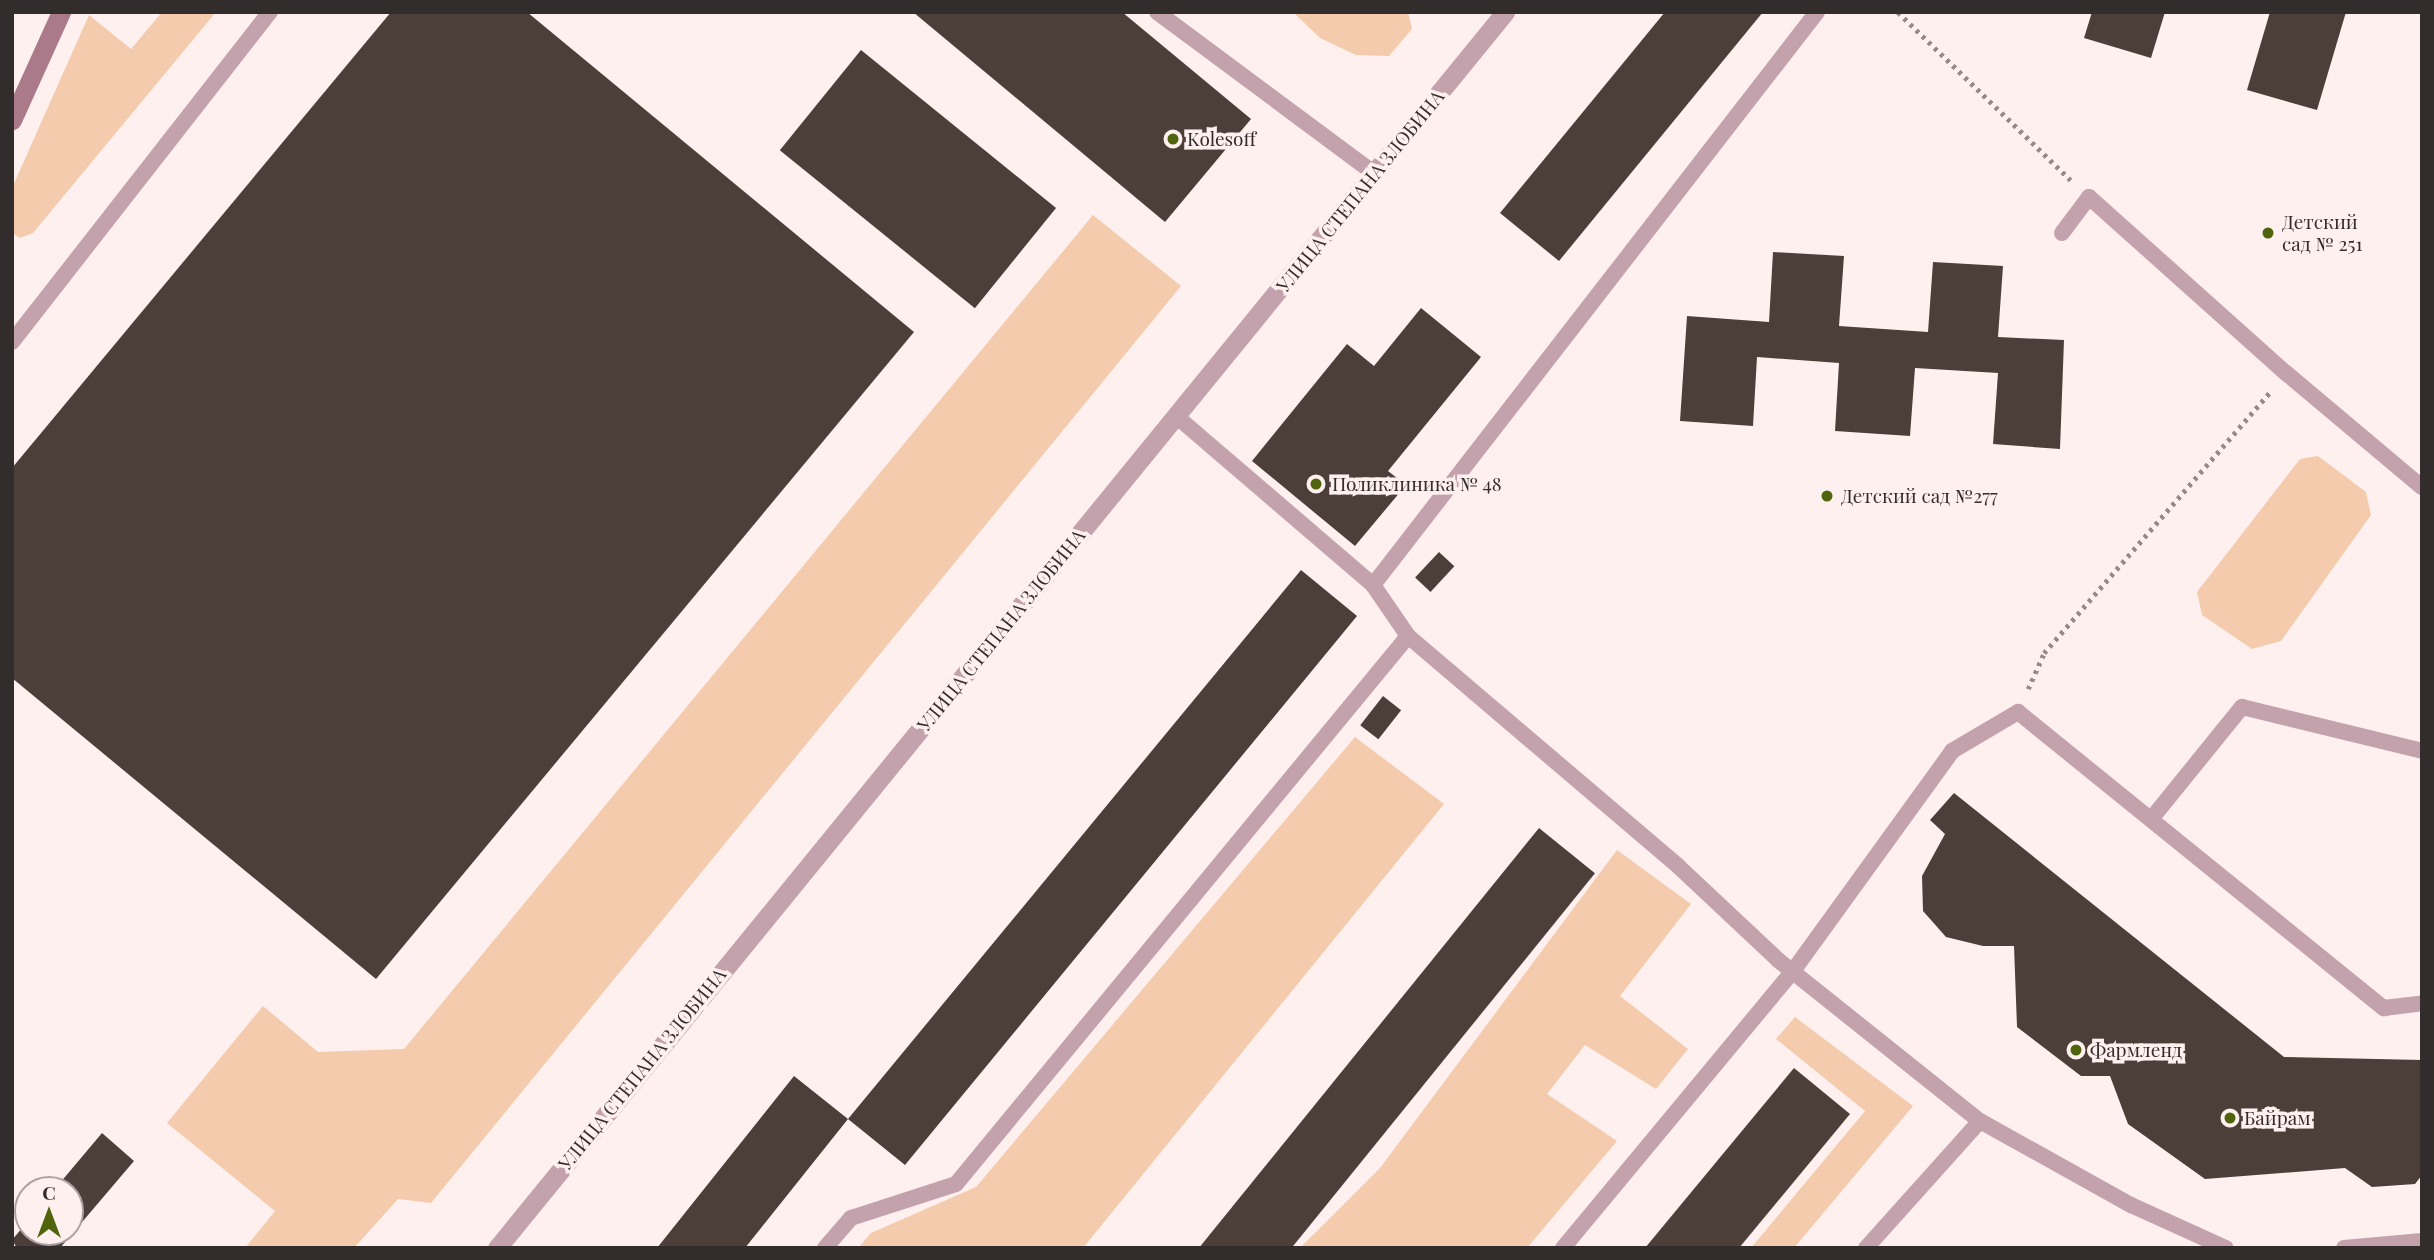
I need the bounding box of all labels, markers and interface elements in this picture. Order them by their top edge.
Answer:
street label: УЛИЦА СТЕПАНА ЗЛОБИНА [1271,85,1449,297]
place label: Kolesoff [1187,128,1256,150]
marker: Kolesoff [1165,131,1181,147]
place label: Детский сад № 251 [2282,211,2362,255]
marker: Детский сад № 251 [2260,225,2276,241]
place label: Поликлиника № 48 [1332,473,1502,495]
marker: Поликлиника № 48 [1306,474,1326,494]
place label: Детский сад №277 [1841,485,1998,507]
marker: Детский сад №277 [1819,488,1835,504]
street label: УЛИЦА СТЕПАНА ЗЛОБИНА [912,524,1090,736]
street label: УЛИЦА СТЕПАНА ЗЛОБИНА [553,963,731,1175]
place label: Фармленд [2090,1039,2182,1061]
marker: Фармленд [2068,1042,2084,1058]
place label: Байрам [2244,1107,2311,1129]
marker: Байрам [2222,1110,2238,1126]
north arrow [14,1176,84,1246]
text: С [42,1179,56,1205]

